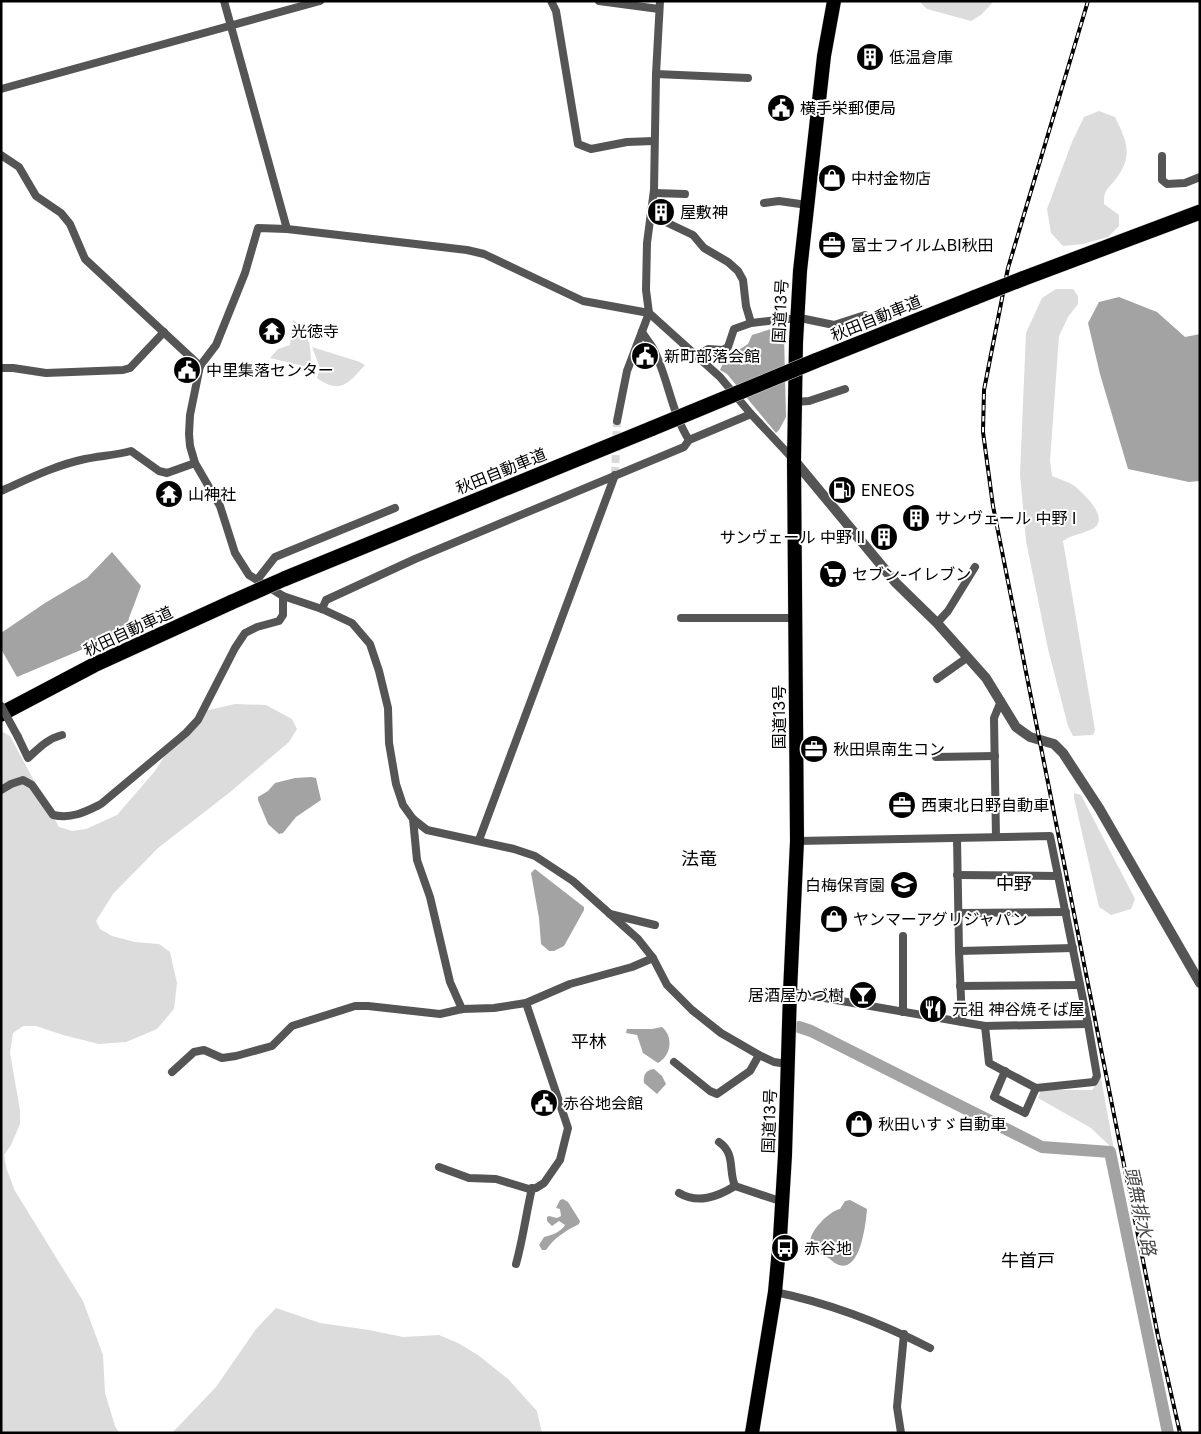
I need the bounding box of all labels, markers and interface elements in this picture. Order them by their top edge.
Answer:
building icon: 低温倉庫 [855,42,885,72]
place label: 低温倉庫 [889,47,953,67]
public building icon: 横手栄郵便局 [766,93,796,123]
place label: 横手栄郵便局 [800,98,896,118]
shop icon: 中村金物店 [817,163,847,193]
place label: 中村金物店 [851,168,931,188]
building icon: 屋敷神 [646,197,676,227]
place label: 屋敷神 [680,202,728,222]
office icon: 富士フイルムBI秋田 [817,230,847,260]
place label: 富士フイルムBI秋田 [851,235,993,255]
street label: 国道13号 [768,278,792,344]
street label: 秋田自動車道 [828,291,924,345]
temple icon: 光徳寺 [257,316,287,346]
place label: 光徳寺 [291,321,339,341]
public building icon: 新町部落会館 [630,341,660,371]
place label: 新町部落会館 [664,346,760,366]
public building icon: 中里集落センター [172,355,202,385]
place label: 中里集落センター [206,360,334,380]
street label: 秋田自動車道 [453,444,549,498]
fuel station icon: ENEOS [827,475,857,505]
temple icon: 山神社 [154,479,184,509]
place label: ENEOS [861,480,915,500]
place label: 山神社 [188,484,236,504]
building icon: サンヴェール 中野 I [901,503,931,533]
place label: サンヴェール 中野 I [935,508,1076,528]
building icon: サンヴェール 中野 II [869,522,899,552]
place label: サンヴェール 中野 II [719,527,865,547]
supermarket icon: セブン-イレブン [818,559,848,589]
place label: セブン-イレブン [852,564,971,584]
street label: 秋田自動車道 [80,602,176,660]
street label: 国道13号 [769,685,789,749]
office icon: 秋田県南生コン [799,734,829,764]
place label: 秋田県南生コン [833,739,945,759]
office icon: 西東北日野自動車 [887,790,917,820]
place label: 西東北日野自動車 [921,795,1049,815]
district label: 法竜 [681,848,717,869]
school or university icon: 白梅保育園 [889,870,919,900]
district label: 中野 [996,873,1032,894]
place label: 白梅保育園 [805,875,885,895]
shop icon: ヤンマーアグリジャパン [819,904,849,934]
place label: ヤンマーアグリジャパン [853,909,1028,929]
bar icon: 居酒屋かづ樹 [848,980,878,1010]
place label: 居酒屋かづ樹 [748,985,844,1005]
restaurant icon: 元祖 神谷焼そば屋 [918,994,948,1024]
place label: 元祖 神谷焼そば屋 [952,999,1085,1019]
district label: 平林 [571,1031,607,1052]
public building icon: 赤谷地会館 [529,1088,559,1118]
street label: 国道13号 [758,1088,780,1154]
place label: 赤谷地会館 [563,1093,643,1113]
shop icon: 秋田いすゞ自動車 [844,1109,874,1139]
place label: 秋田いすゞ自動車 [878,1114,1006,1134]
water label: 頭無排水路 [1121,1165,1161,1259]
bus stop icon: 赤谷地 [770,1233,800,1263]
place label: 赤谷地 [804,1238,852,1258]
district label: 牛首戸 [1001,1250,1055,1271]

